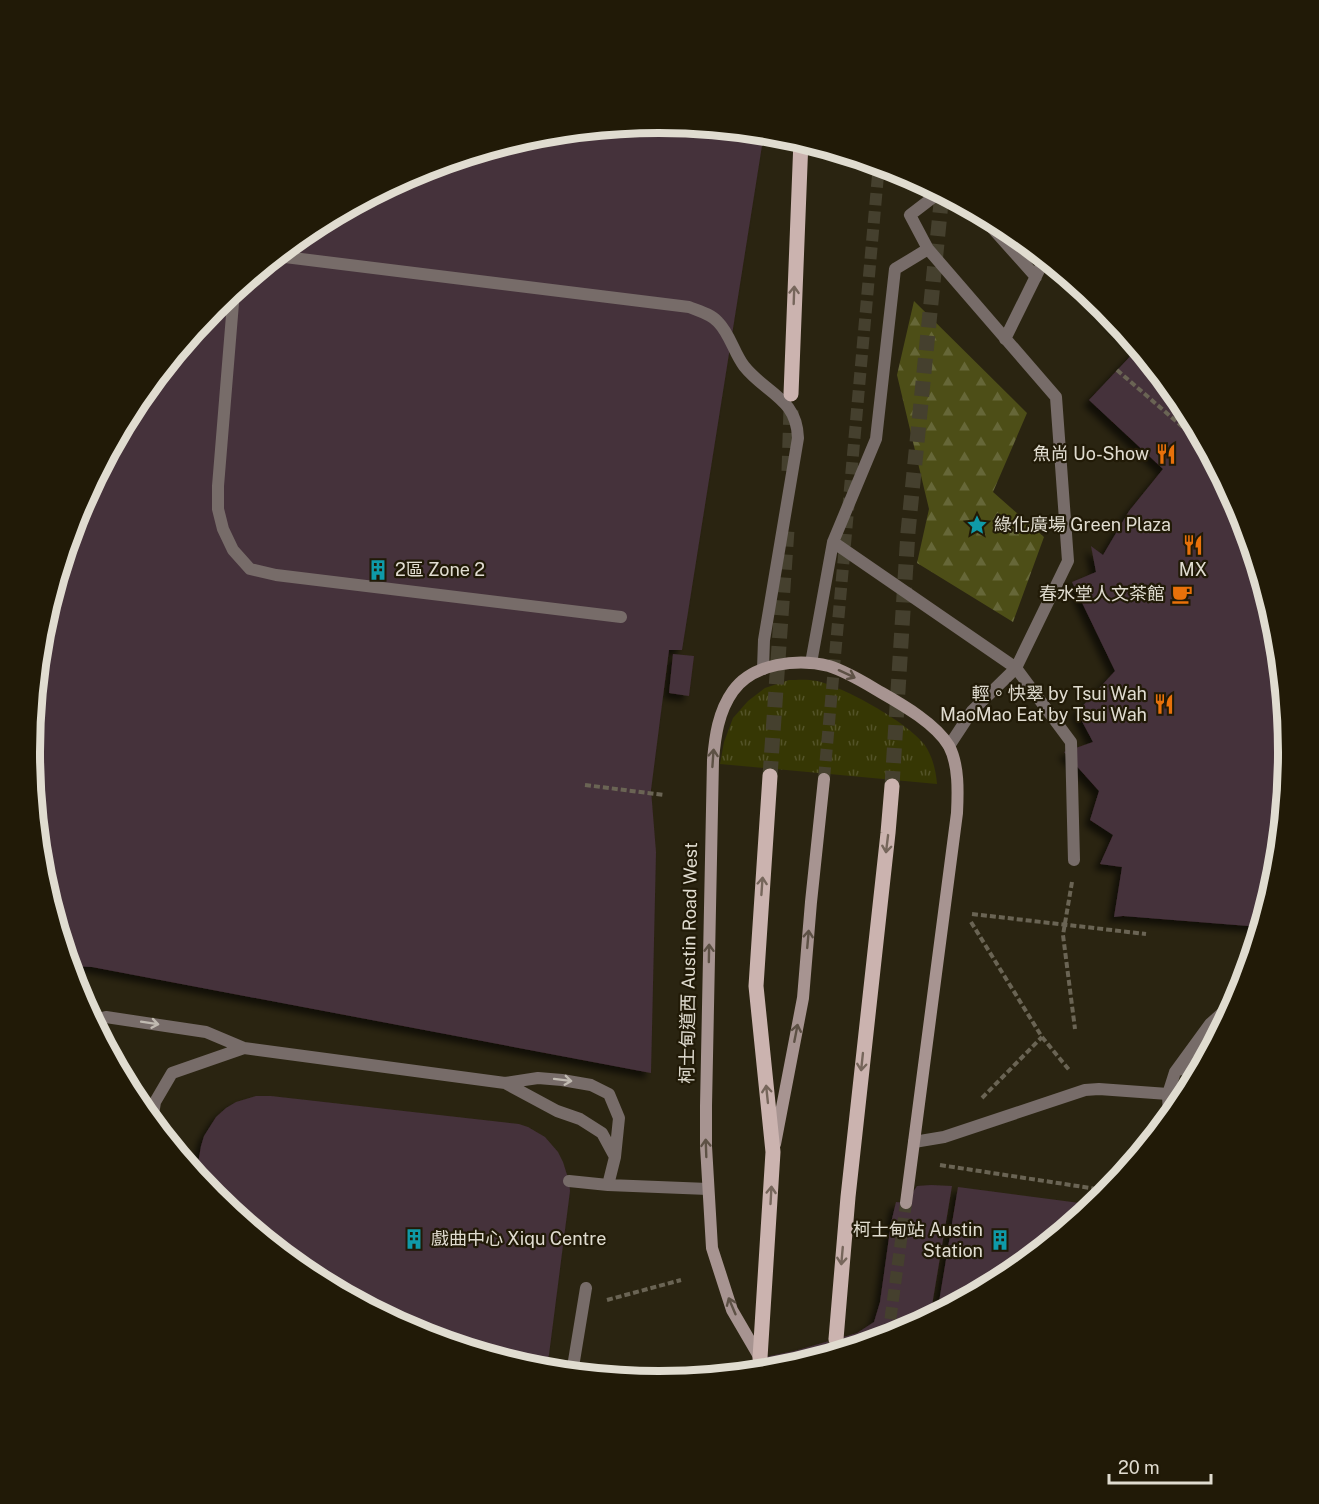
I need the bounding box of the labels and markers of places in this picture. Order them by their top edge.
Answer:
restaurant icon: 魚尚 Uo-Show [1154,442,1178,466]
place label: 魚尚 Uo-Show [1033,443,1149,464]
place icon: 綠化廣場 Green Plaza [965,513,989,537]
place label: 綠化廣場 Green Plaza [994,514,1171,535]
restaurant icon: MX [1181,533,1205,557]
building icon: 2區 Zone 2 [366,558,390,582]
place label: 2區 Zone 2 [395,559,485,580]
place label: MX [1179,559,1207,580]
cafe icon: 春水堂人文茶館 [1170,582,1194,606]
place label: 春水堂人文茶館 [1039,583,1165,604]
place label: 輕。快翠 by Tsui Wah MaoMao Eat by Tsui Wah [940,683,1147,725]
restaurant icon: 輕。快翠 by Tsui Wah MaoMao Eat by Tsui Wah [1152,692,1176,716]
place label: 柯士甸站 Austin Station [853,1219,983,1261]
building icon: 戲曲中心 Xiqu Centre [402,1227,426,1251]
place label: 戲曲中心 Xiqu Centre [431,1228,606,1249]
building icon: 柯士甸站 Austin Station [988,1228,1012,1252]

